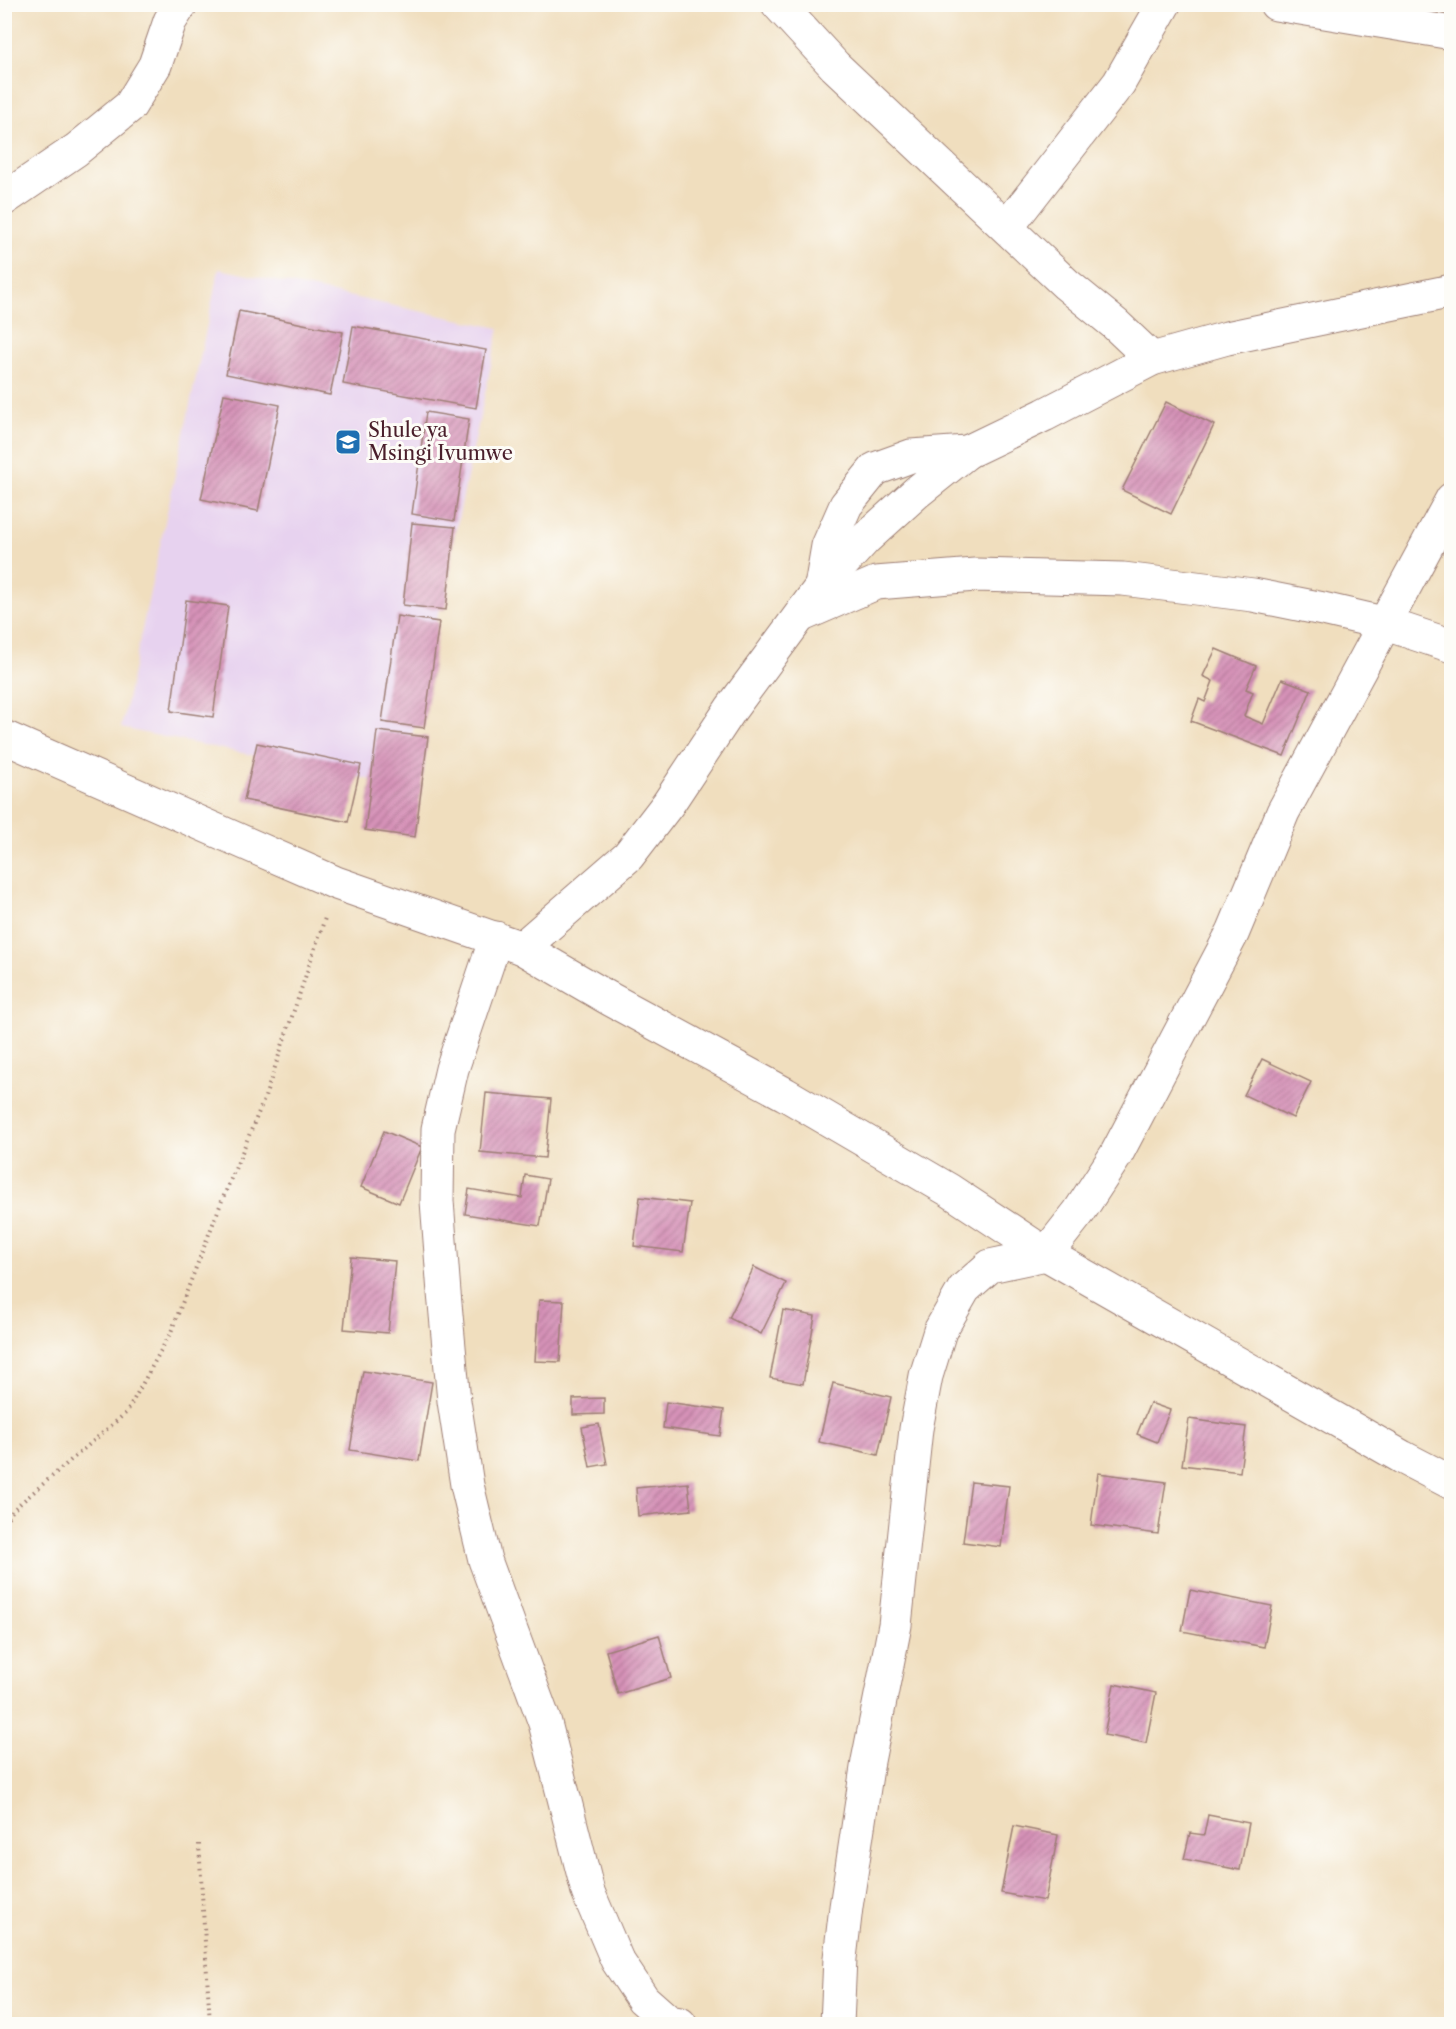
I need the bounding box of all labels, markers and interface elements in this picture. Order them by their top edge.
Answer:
place label: Shule ya Msingi Ivumwe [368,418,513,465]
school or university icon: Shule ya Msingi Ivumwe [333,427,363,457]

